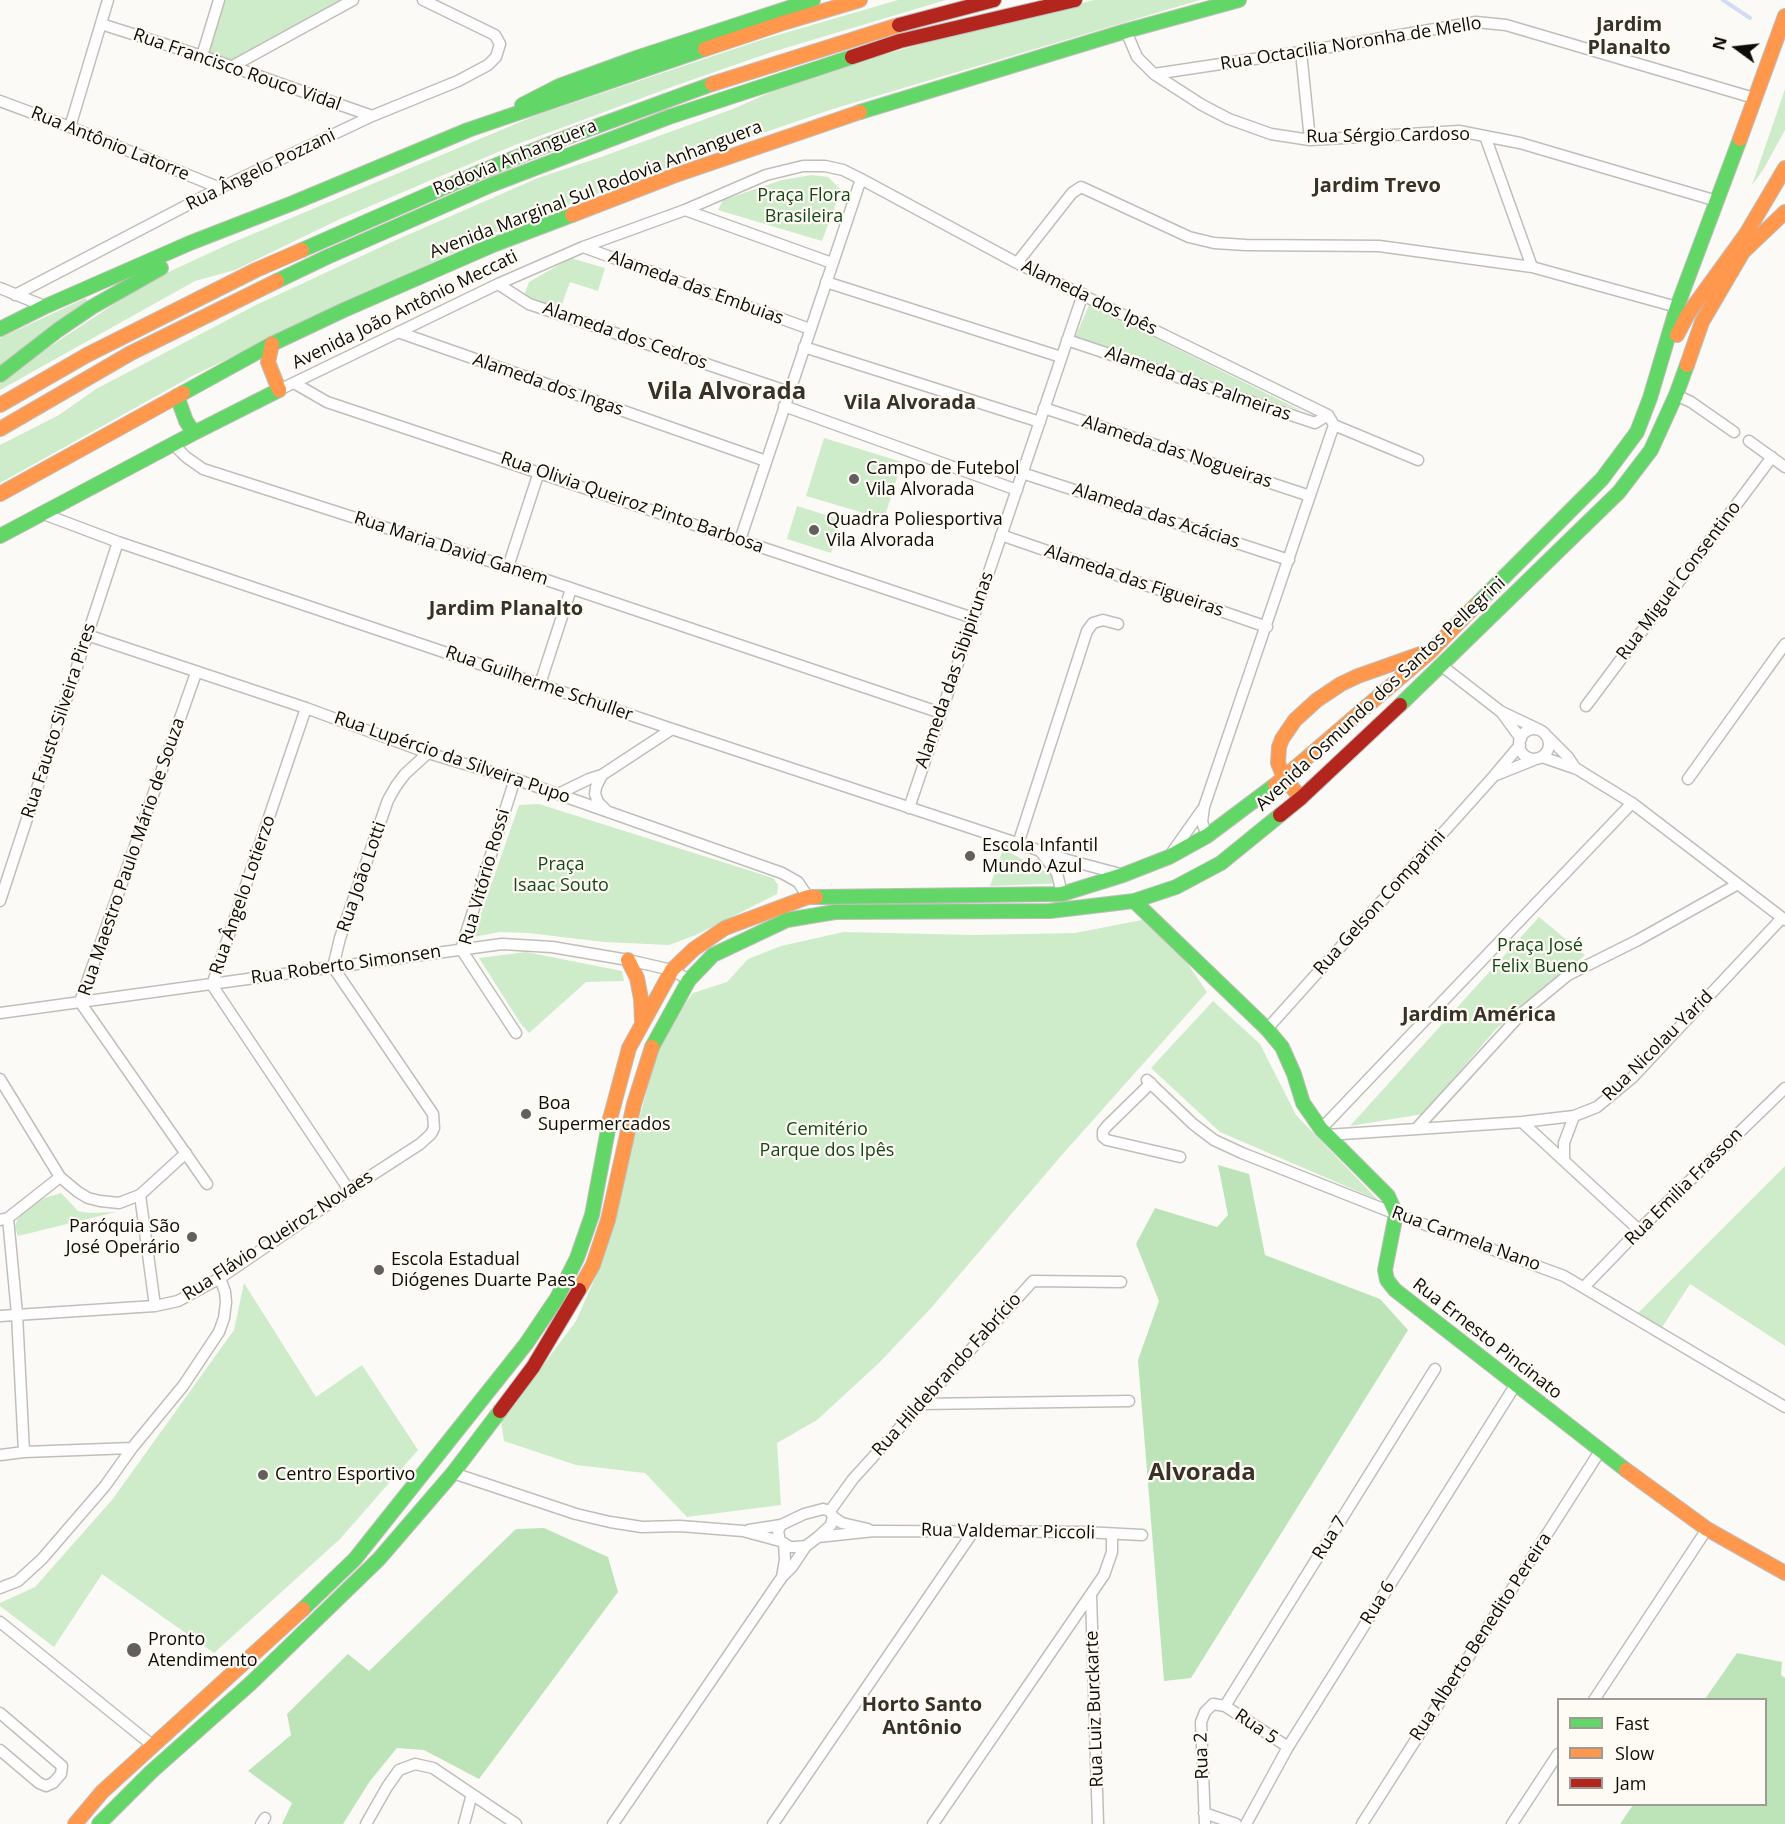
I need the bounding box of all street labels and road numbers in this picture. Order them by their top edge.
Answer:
street label: Rua Octacilia Noronha de Mello [1219,13,1483,75]
street label: Rua Francisco Rouco Vidal [130,24,344,116]
street label: Rua Antônio Latorre [28,102,192,186]
street label: Rodovia Anhanguera [430,115,600,201]
street label: Avenida Marginal Sul Rodovia Anhanguera [427,116,765,264]
street label: Rua Sérgio Cardoso [1306,124,1470,148]
street label: Rua Ângelo Pozzani [183,125,339,215]
street label: Avenida João Antônio Meccati [289,246,521,374]
street label: Alameda das Embuias [606,246,786,330]
street label: Alameda dos Ipês [1018,256,1160,340]
street label: Alameda dos Cedros [540,298,710,374]
street label: Alameda das Palmeiras [1102,342,1294,426]
street label: Alameda dos Ingas [470,349,626,421]
street label: Alameda das Nogueiras [1079,411,1275,493]
street label: Rua Olivia Queiroz Pinto Barbosa [498,448,766,558]
street label: Alameda das Acácias [1070,479,1242,553]
street label: Rua Miguel Consentino [1612,497,1746,665]
street label: Rua Maria David Ganem [351,507,551,591]
street label: Alameda das Figueiras [1042,540,1226,622]
street label: Alameda das Sibipirunas [911,569,999,771]
street label: Avenida Osmundo dos Santos Pellegrini [1252,572,1510,816]
street label: Rua Fausto Silveira Pires [17,621,101,821]
street label: Rua Guilherme Schuller [442,642,636,726]
street label: Rua Lupércio da Silveira Pupo [331,707,573,809]
street label: Rua Maestro Paulo Mário de Souza [74,715,190,999]
street label: Rua Vitório Rossi [455,807,515,947]
street label: Rua Ângelo Lotierzo [206,812,280,978]
street label: Rua João Lotti [333,819,391,935]
street label: Rua Gelson Comparini [1309,826,1451,980]
street label: Rua Roberto Simonsen [250,941,442,989]
street label: Rua Nicolau Yarid [1598,986,1718,1106]
street label: Rua Emilia Frasson [1621,1124,1747,1250]
street label: Rua Flávio Queiroz Novaes [179,1166,377,1306]
street label: Rua Carmela Nano [1389,1202,1543,1276]
street label: Rua Ernesto Pincinato [1408,1274,1566,1404]
street label: Rua Hildebrando Fabrício [868,1289,1026,1461]
street label: Rua 7 [1308,1512,1352,1564]
street label: Rua Valdemar Piccoli [921,1520,1095,1544]
street label: Rua Alberto Benedito Pereira [1406,1529,1556,1745]
street label: Rua 6 [1356,1577,1400,1629]
street label: Rua Luiz Burckarte [1081,1630,1109,1788]
street label: Rua 5 [1230,1705,1282,1749]
street label: Rua 2 [1190,1732,1214,1780]

